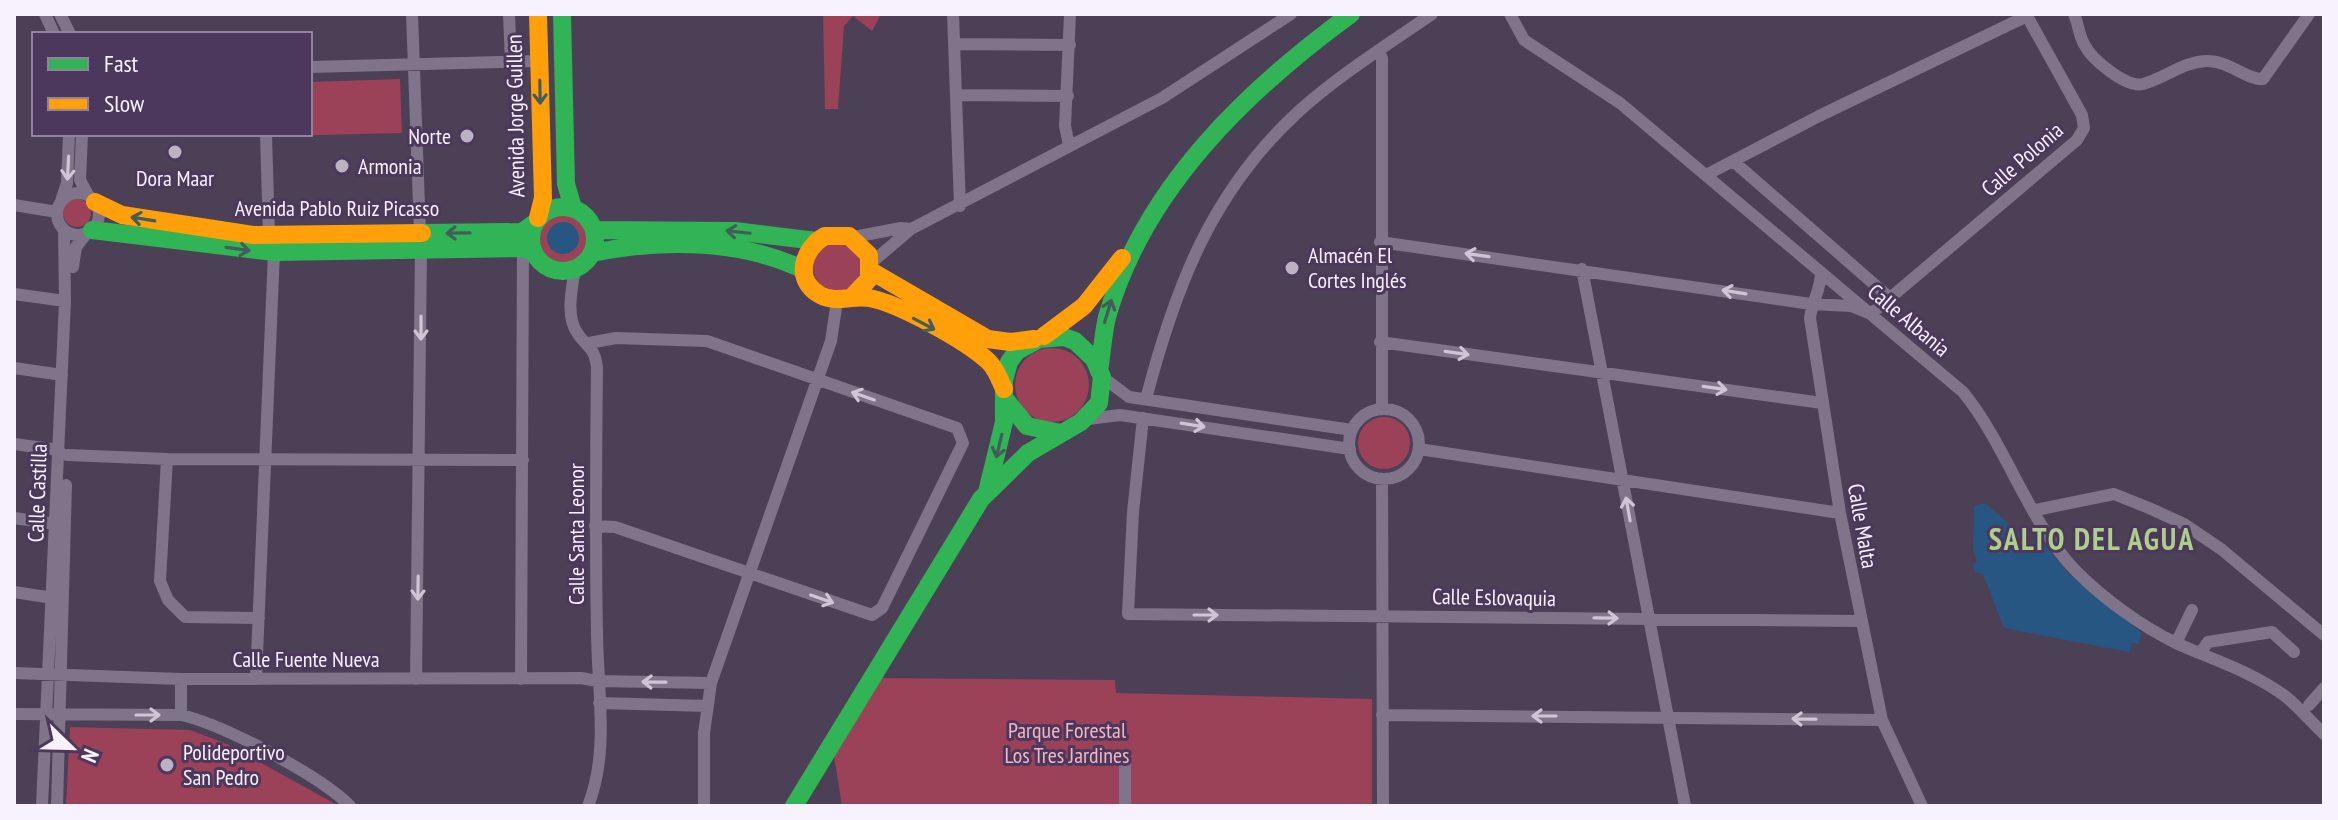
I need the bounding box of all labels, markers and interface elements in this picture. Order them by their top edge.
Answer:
legend [32,32,312,136]
street label: Avenida Jorge Guillen [500,34,530,198]
text: Fast [104,48,139,79]
one-way arrow [533,78,548,105]
text: Slow [104,88,145,119]
street label: Calle Polonia [1975,116,2069,202]
place label: Norte [408,122,451,150]
marker: Norte [458,127,476,145]
marker: Dora Maar [166,143,184,161]
place label: Armonia [358,152,422,180]
one-way arrow [60,154,75,181]
marker: Armonia [333,157,351,175]
place label: Dora Maar [136,164,214,192]
street label: Avenida Pablo Ruiz Picasso [235,194,439,222]
one-way arrow [131,211,156,226]
one-way arrow [725,224,752,239]
one-way arrow [445,225,472,240]
place label: Almacén El Cortes Inglés [1308,241,1407,294]
one-way arrow [225,242,250,257]
one-way arrow [1464,247,1491,262]
marker: Almacén El Cortes Inglés [1283,259,1301,277]
street label: Calle Albania [1862,277,1956,363]
one-way arrow [1722,284,1748,299]
one-way arrow [1101,298,1116,324]
one-way arrow [414,314,429,341]
one-way arrow [912,317,935,333]
one-way arrow [1444,346,1470,361]
one-way arrow [1702,381,1727,396]
one-way arrow [851,387,876,402]
one-way arrow [1180,418,1205,433]
one-way arrow [991,433,1006,459]
street label: Calle Castilla [21,443,53,543]
street label: Calle Santa Leonor [562,463,590,605]
street label: Calle Malta [1842,482,1884,570]
one-way arrow [1620,497,1635,523]
district label: SALTO DEL AGUA [1989,519,2195,558]
one-way arrow [410,574,426,601]
street label: Calle Eslovaquia [1432,582,1556,612]
one-way arrow [810,593,835,608]
one-way arrow [1192,607,1219,623]
one-way arrow [1592,610,1619,625]
street label: Calle Fuente Nueva [232,645,380,673]
one-way arrow [641,675,668,690]
one-way arrow [134,707,161,723]
north arrow [32,708,112,788]
one-way arrow [1531,708,1558,724]
one-way arrow [1791,711,1818,726]
park label: Parque Forestal Los Tres Jardines [1005,716,1129,769]
place label: Polideportivo San Pedro [183,738,285,791]
text: N [75,745,106,767]
marker: Polideportivo San Pedro [158,756,176,774]

